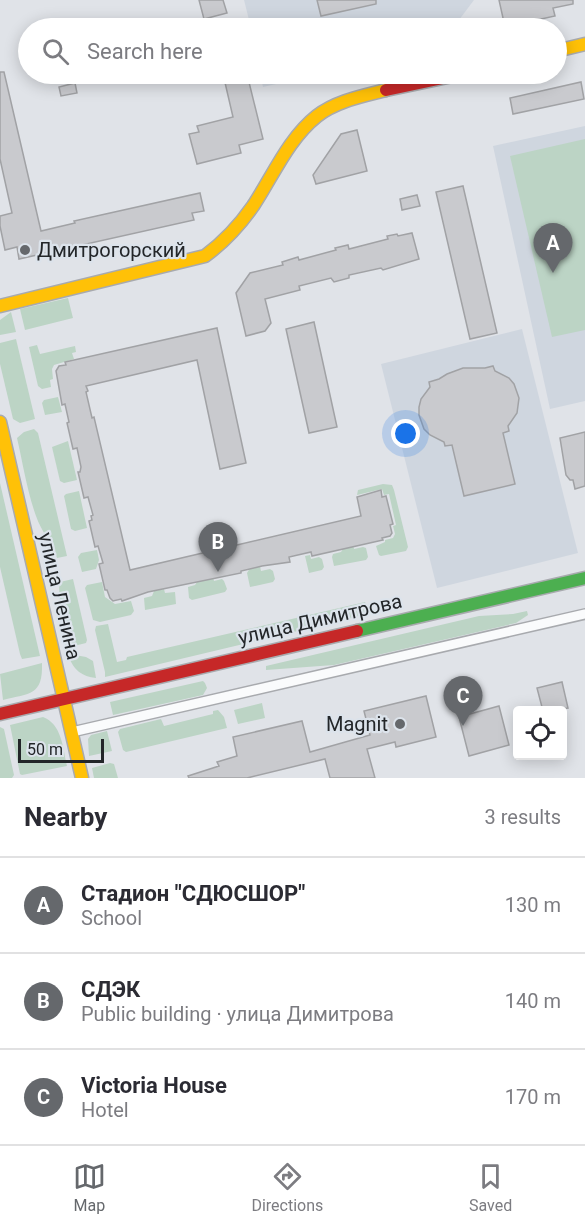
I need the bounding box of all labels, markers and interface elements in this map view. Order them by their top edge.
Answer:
search box [18,18,567,84]
icon: search [39,35,72,68]
text: Search here [87,39,203,64]
pin: A [534,224,572,273]
place label: Дмитрогорский [37,238,186,262]
marker: Дмитрогорский [18,243,32,257]
your location [391,419,420,448]
pin: B [198,522,238,572]
street label: улица Ленина [34,530,86,662]
street label: улица Димитрова [236,588,404,650]
pin: C [444,676,482,726]
map controls [513,706,567,760]
button: locate [513,706,567,760]
place label: Magnit [326,712,388,736]
marker: Magnit [393,717,407,731]
scale bar [18,736,104,764]
text: 50 m [27,740,63,759]
text: Nearby [24,802,107,832]
text: 3 results [485,805,561,829]
text: Стадион "СДЮСШОР" [81,881,305,906]
text: A [37,893,50,917]
text: 130 m [505,893,561,917]
text: School [81,906,142,930]
text: СДЭК [81,977,140,1002]
text: B [37,989,50,1013]
text: 140 m [505,989,561,1013]
text: Public building · улица Димитрова [81,1002,394,1026]
text: Victoria House [81,1073,227,1098]
text: C [37,1085,50,1109]
text: 170 m [505,1085,561,1109]
text: Hotel [81,1098,129,1122]
tab: Map [73,1160,106,1215]
tab: Directions [251,1160,323,1215]
tab: Saved [469,1160,512,1215]

